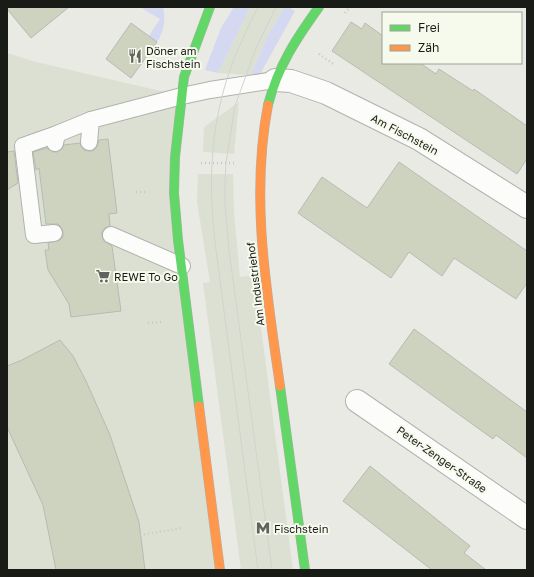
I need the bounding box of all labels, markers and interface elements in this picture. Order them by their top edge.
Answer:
legend [382,12,522,64]
text: Frei [418,20,440,35]
text: Zäh [418,40,439,55]
place label: Döner am Fischstein [146,44,200,70]
restaurant icon: Döner am Fischstein [127,48,143,64]
street label: Am Fischstein [369,111,441,157]
street label: Am Industriehof [243,241,267,327]
supermarket icon: REWE To Go [95,268,111,284]
place label: REWE To Go [114,270,178,283]
street label: Peter-Zenger-Straße [394,423,490,495]
metro station icon: Fischstein [255,520,271,536]
place label: Fischstein [274,522,328,535]

